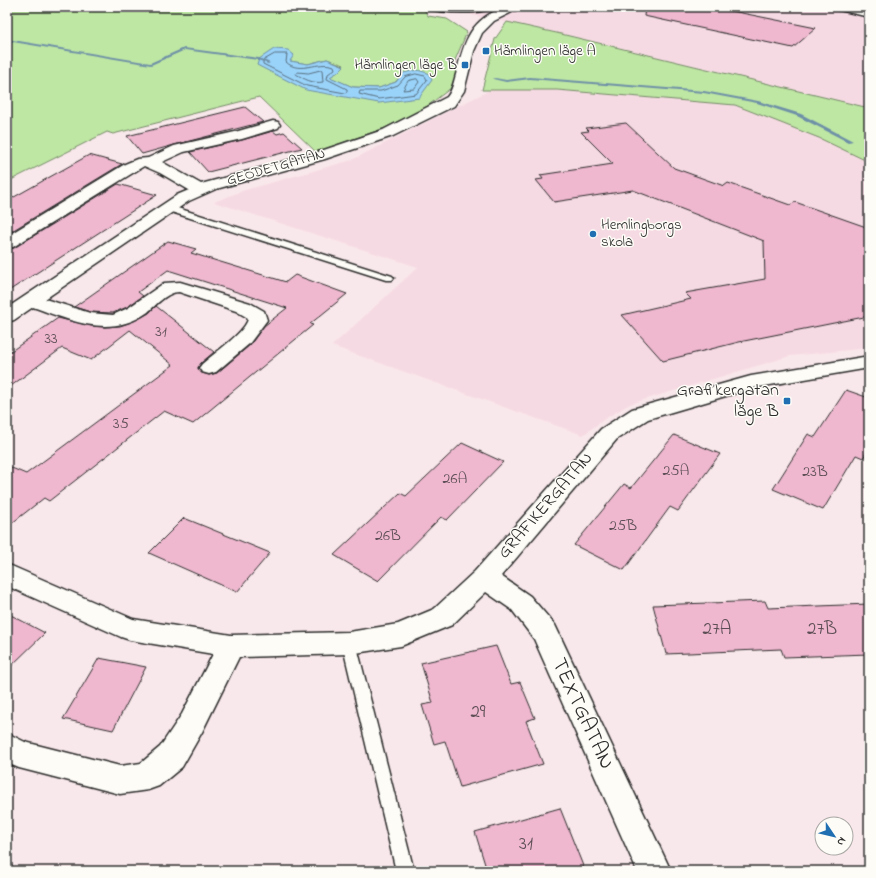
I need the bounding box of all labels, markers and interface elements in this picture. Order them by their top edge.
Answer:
place label: Hämlingen läge A [494,40,596,63]
marker: Hämlingen läge A [481,46,491,56]
place label: Hämlingen läge B [354,54,457,77]
marker: Hämlingen läge B [460,60,470,70]
street label: GEODETGATAN [224,142,328,192]
place label: Hemlingborgs skola [601,214,682,253]
marker: Hemlingborgs skola [588,229,598,239]
house number: 31 [155,320,167,344]
house number: 33 [44,327,58,351]
place label: Grafikergatan läge B [677,378,779,426]
marker: Grafikergatan läge B [782,396,792,406]
house number: 35 [113,412,129,436]
street label: GRAFIKERGATAN [492,447,600,565]
house number: 25A [663,459,690,483]
house number: 23B [802,460,828,484]
house number: 26A [443,467,468,491]
house number: 25B [609,514,637,538]
house number: 26B [375,524,401,548]
house number: 27A [703,616,731,643]
house number: 27B [807,616,837,643]
street label: TEXTGATAN [542,653,622,775]
house number: 29 [470,699,486,726]
north arrow [814,816,854,856]
house number: 31 [519,831,533,858]
text: N [833,834,850,849]

